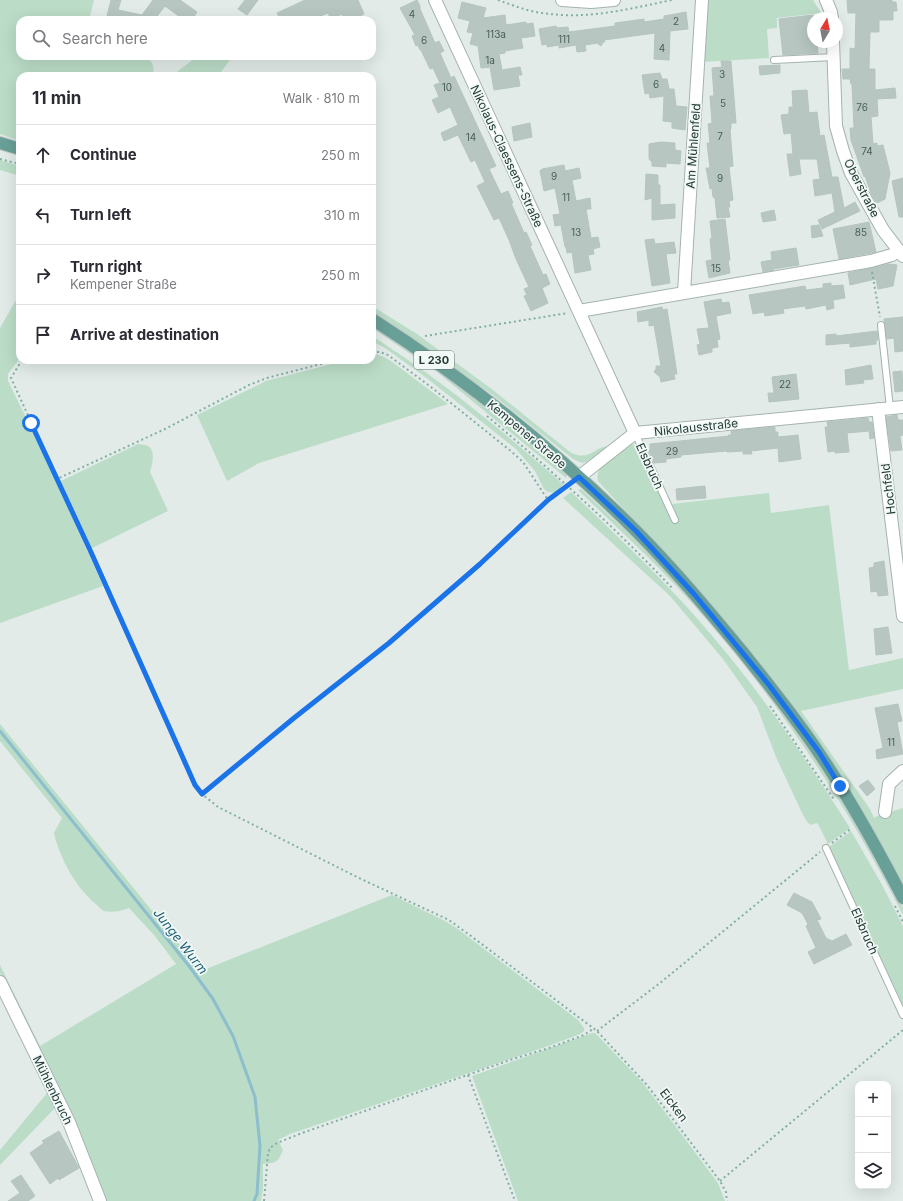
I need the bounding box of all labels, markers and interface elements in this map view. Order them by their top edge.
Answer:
house number: 4 [409,8,415,20]
north arrow [807,12,843,48]
house number: 2 [673,15,679,27]
search box [16,16,376,60]
icon: search [30,27,52,49]
house number: 113a [486,28,506,40]
text: Search here [62,29,148,48]
house number: 111 [558,33,570,45]
house number: 6 [421,34,427,46]
house number: 4 [659,42,665,54]
house number: 1a [485,54,495,66]
house number: 3 [719,68,725,80]
house number: 6 [653,78,659,90]
house number: 10 [442,81,452,93]
street label: Nikolaus-Claessens-Straße [467,82,547,230]
text: 11 min [32,88,81,108]
text: Walk · 810 m [283,90,360,106]
house number: 5 [720,97,726,109]
house number: 76 [856,101,868,113]
street label: Am Mühlenfeld [683,103,703,189]
house number: 7 [717,130,723,142]
house number: 14 [466,131,476,143]
icon: ahead [32,144,54,166]
text: Continue [70,145,137,164]
house number: 74 [861,145,873,157]
text: 250 m [321,147,360,163]
street label: Oberstraße [841,156,883,220]
house number: 9 [551,170,557,182]
house number: 9 [717,172,723,184]
house number: 11 [562,191,570,203]
icon: left [32,204,54,226]
text: Turn left [70,205,131,224]
text: 310 m [323,207,360,223]
house number: 13 [571,226,581,238]
house number: 85 [855,226,867,238]
text: Turn right [70,257,142,276]
house number: 15 [711,262,721,274]
icon: right [32,264,54,286]
text: 250 m [321,267,360,283]
text: Kempener Straße [70,276,177,292]
icon: arrive [32,324,54,346]
text: Arrive at destination [70,325,219,344]
road number: L 230 [414,351,454,369]
house number: 22 [779,378,791,390]
street label: Kempener Straße [484,397,570,471]
route start [22,414,40,432]
street label: Nikolausstraße [653,415,739,439]
street label: Elsbruch [633,440,667,492]
house number: 29 [666,445,678,457]
street label: Hochfeld [877,463,899,515]
house number: 11 [887,736,895,748]
route end [831,777,849,795]
water label: Junge Wurm [150,905,212,977]
street label: Elsbruch [848,905,882,957]
street label: Mühlenbruch [30,1053,76,1127]
map controls [855,1081,891,1189]
button: + [855,1081,891,1117]
street label: Eicken [657,1086,691,1124]
button: − [855,1117,891,1153]
button: layers [855,1153,891,1189]

